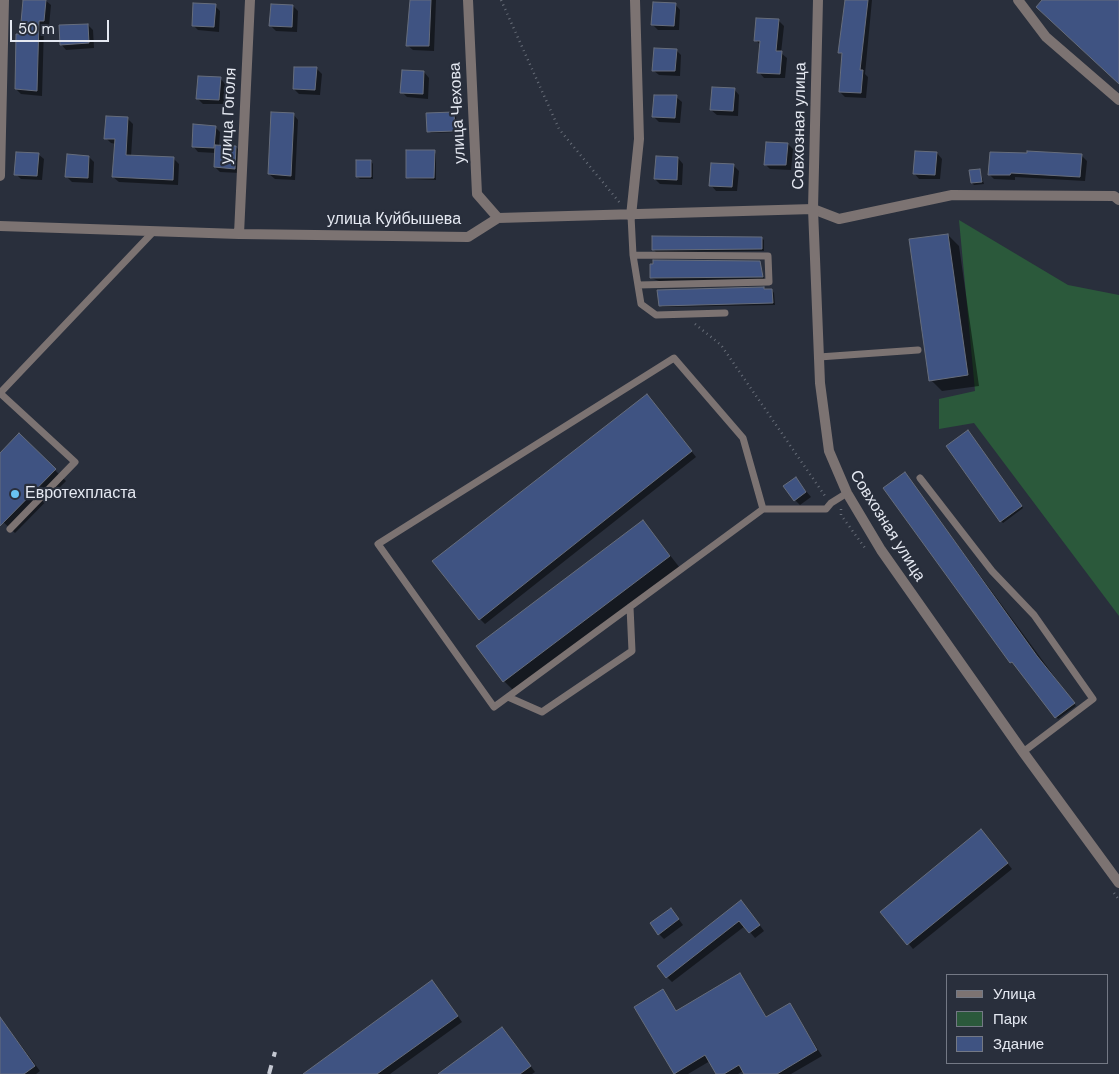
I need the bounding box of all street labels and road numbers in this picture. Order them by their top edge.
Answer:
street label: улица Чехова [446,62,470,164]
street label: Совхозная улица [789,62,811,190]
street label: улица Гоголя [217,67,241,165]
street label: улица Куйбышева [327,210,461,230]
street label: Совхозная улица [845,467,929,585]

